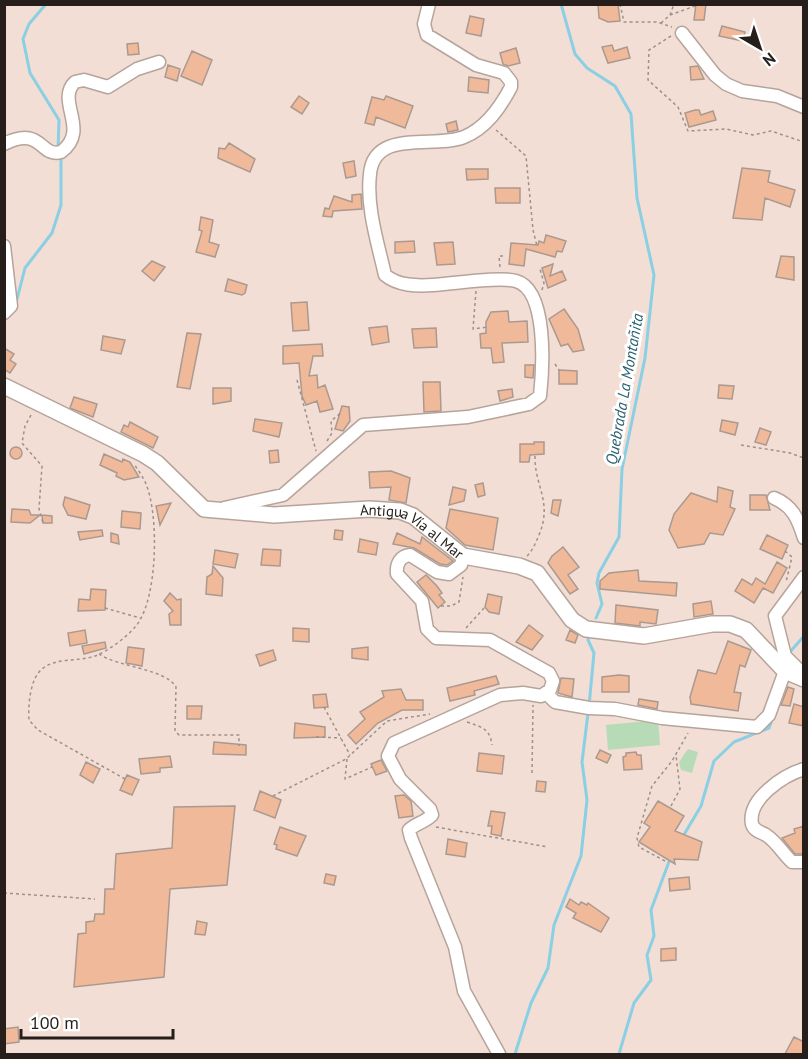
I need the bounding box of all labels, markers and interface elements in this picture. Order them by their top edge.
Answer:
north arrow [730,18,790,78]
text: N [759,49,780,71]
water label: Quebrada La Montañita [601,312,647,466]
street label: Antigua Vía al Mar [359,500,468,563]
scale bar [21,1002,172,1040]
text: 100 m [30,1011,79,1034]

